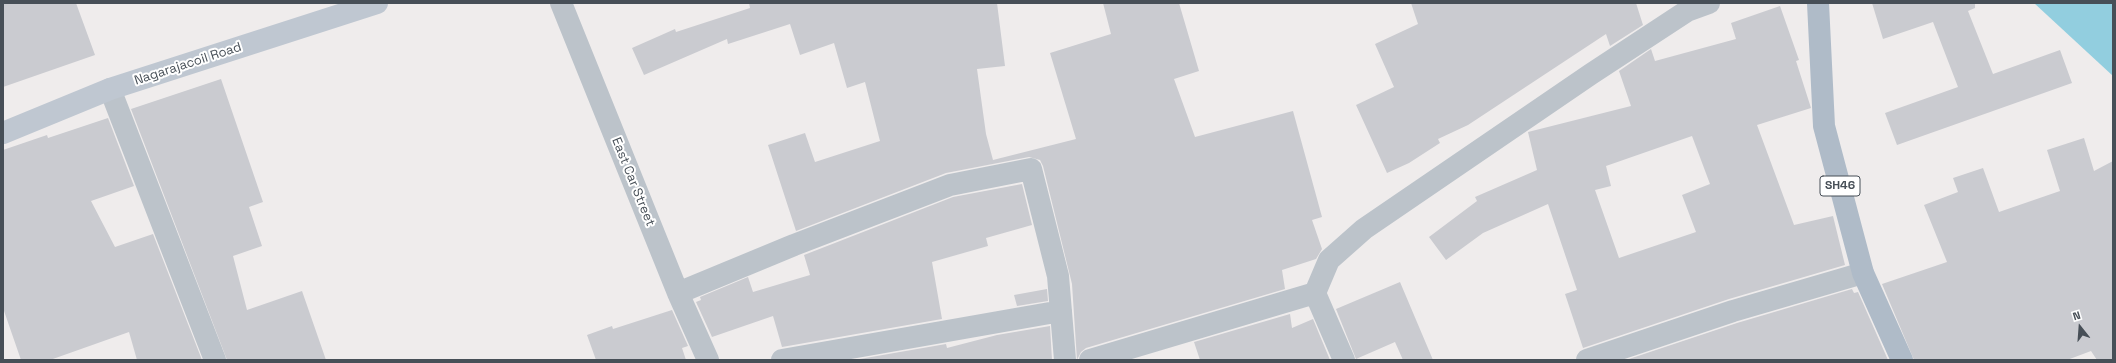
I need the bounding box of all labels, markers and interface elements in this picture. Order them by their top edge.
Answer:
street label: Nagarajacoil Road [132,39,244,89]
street label: East Car Street [608,135,658,229]
road number: SH46 [1820,176,1860,196]
north arrow [2060,307,2100,347]
text: N [2071,308,2082,323]

